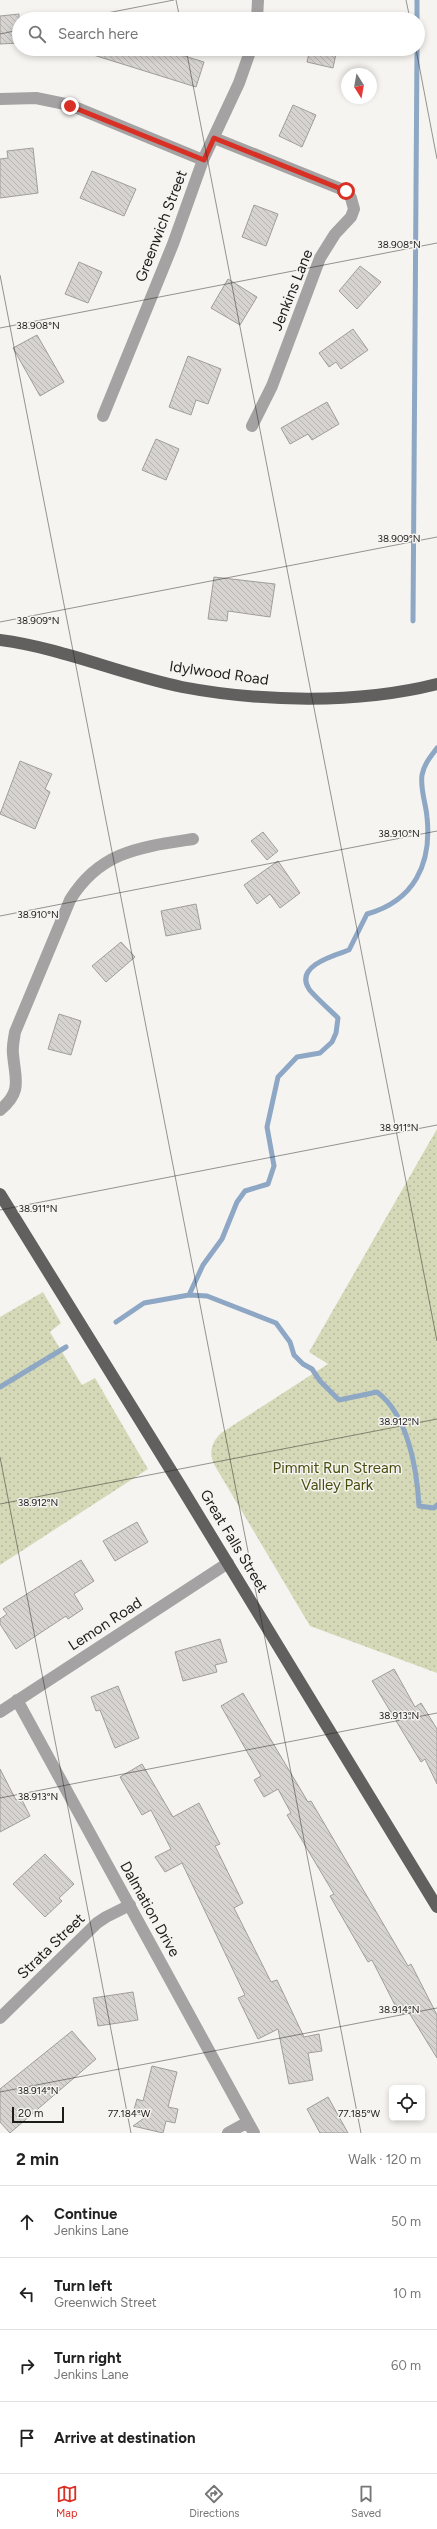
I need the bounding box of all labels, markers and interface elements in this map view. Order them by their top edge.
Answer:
search box [12,12,425,56]
icon: search [26,23,48,45]
text: Search here [58,25,138,43]
north arrow [341,68,377,104]
route end [61,97,79,115]
street label: Greenwich Street [131,167,191,285]
route start [337,182,355,200]
text: 38.908°N [377,238,421,251]
street label: Jenkins Lane [268,247,316,333]
text: 38.908°N [16,319,60,332]
text: 38.909°N [378,532,420,545]
text: 38.909°N [17,614,59,627]
street label: Idylwood Road [168,657,270,689]
text: 38.910°N [378,827,420,840]
text: 38.910°N [17,908,59,921]
text: 38.911°N [379,1121,419,1134]
text: 38.911°N [18,1202,58,1215]
text: 38.912°N [379,1415,419,1428]
park label: Pimmit Run Stream Valley Park [273,1459,401,1494]
street label: Great Falls Street [196,1486,272,1596]
text: 38.912°N [18,1496,58,1509]
street label: Lemon Road [65,1594,145,1654]
text: 38.913°N [379,1709,419,1722]
text: 38.913°N [18,1790,58,1803]
street label: Dalmation Drive [116,1858,184,1960]
street label: Strata Street [14,1909,89,1983]
text: 38.914°N [378,2003,420,2016]
text: 38.914°N [17,2084,59,2097]
map controls [389,2085,425,2121]
button: locate [389,2085,425,2121]
scale bar [12,2105,64,2124]
text: 20 m [18,2107,43,2120]
text: 77.184°W [108,2107,151,2120]
text: 77.185°W [338,2107,380,2120]
text: 2 min [16,2149,59,2169]
text: Walk · 120 m [348,2152,421,2167]
text: Continue [54,2205,117,2223]
icon: ahead [16,2211,38,2233]
text: 50 m [391,2214,421,2229]
text: Jenkins Lane [54,2223,129,2238]
text: Turn left [54,2277,112,2295]
icon: left [16,2283,38,2305]
text: 10 m [393,2286,421,2301]
text: Greenwich Street [54,2295,157,2310]
text: Turn right [54,2349,122,2367]
icon: right [16,2355,38,2377]
text: 60 m [391,2358,421,2373]
text: Jenkins Lane [54,2367,129,2382]
icon: arrive [16,2427,38,2449]
text: Arrive at destination [54,2429,195,2447]
tab: Map [56,2483,78,2520]
tab: Directions [189,2483,239,2520]
tab: Saved [351,2483,381,2520]

